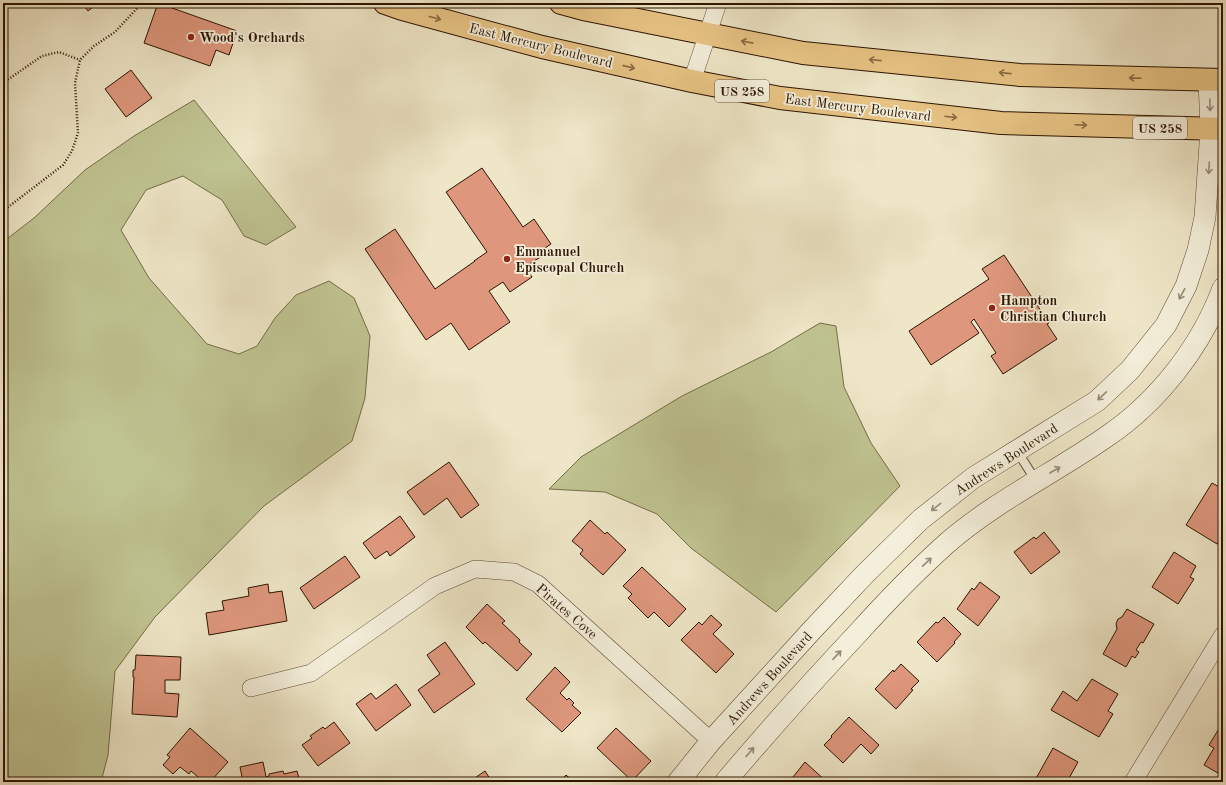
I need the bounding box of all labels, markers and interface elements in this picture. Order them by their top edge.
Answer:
one-way arrow [429,15,442,22]
street label: East Mercury Boulevard [468,21,614,71]
place label: Wood's Orchards [199,31,305,45]
marker: Wood's Orchards [186,32,196,42]
one-way arrow [741,38,754,46]
one-way arrow [869,56,882,64]
one-way arrow [623,63,636,71]
one-way arrow [999,69,1012,77]
one-way arrow [1129,74,1142,82]
road number: US 258 [715,80,769,102]
street label: East Mercury Boulevard [784,92,932,124]
one-way arrow [1206,98,1214,111]
one-way arrow [944,114,957,121]
road number: US 258 [1133,117,1187,139]
one-way arrow [1074,122,1087,129]
one-way arrow [1205,161,1213,174]
place label: Emmanuel Episcopal Church [515,245,624,275]
marker: Emmanuel Episcopal Church [502,254,512,264]
one-way arrow [1177,288,1185,300]
place label: Hampton Christian Church [1000,294,1107,324]
marker: Hampton Christian Church [987,303,997,313]
one-way arrow [1097,391,1107,401]
street label: Andrews Boulevard [952,421,1061,498]
one-way arrow [1049,465,1061,473]
one-way arrow [931,503,942,511]
one-way arrow [922,557,932,567]
street label: Pirates Cove [533,581,600,642]
street label: Andrews Boulevard [724,629,815,728]
one-way arrow [832,651,841,661]
one-way arrow [746,747,755,758]

